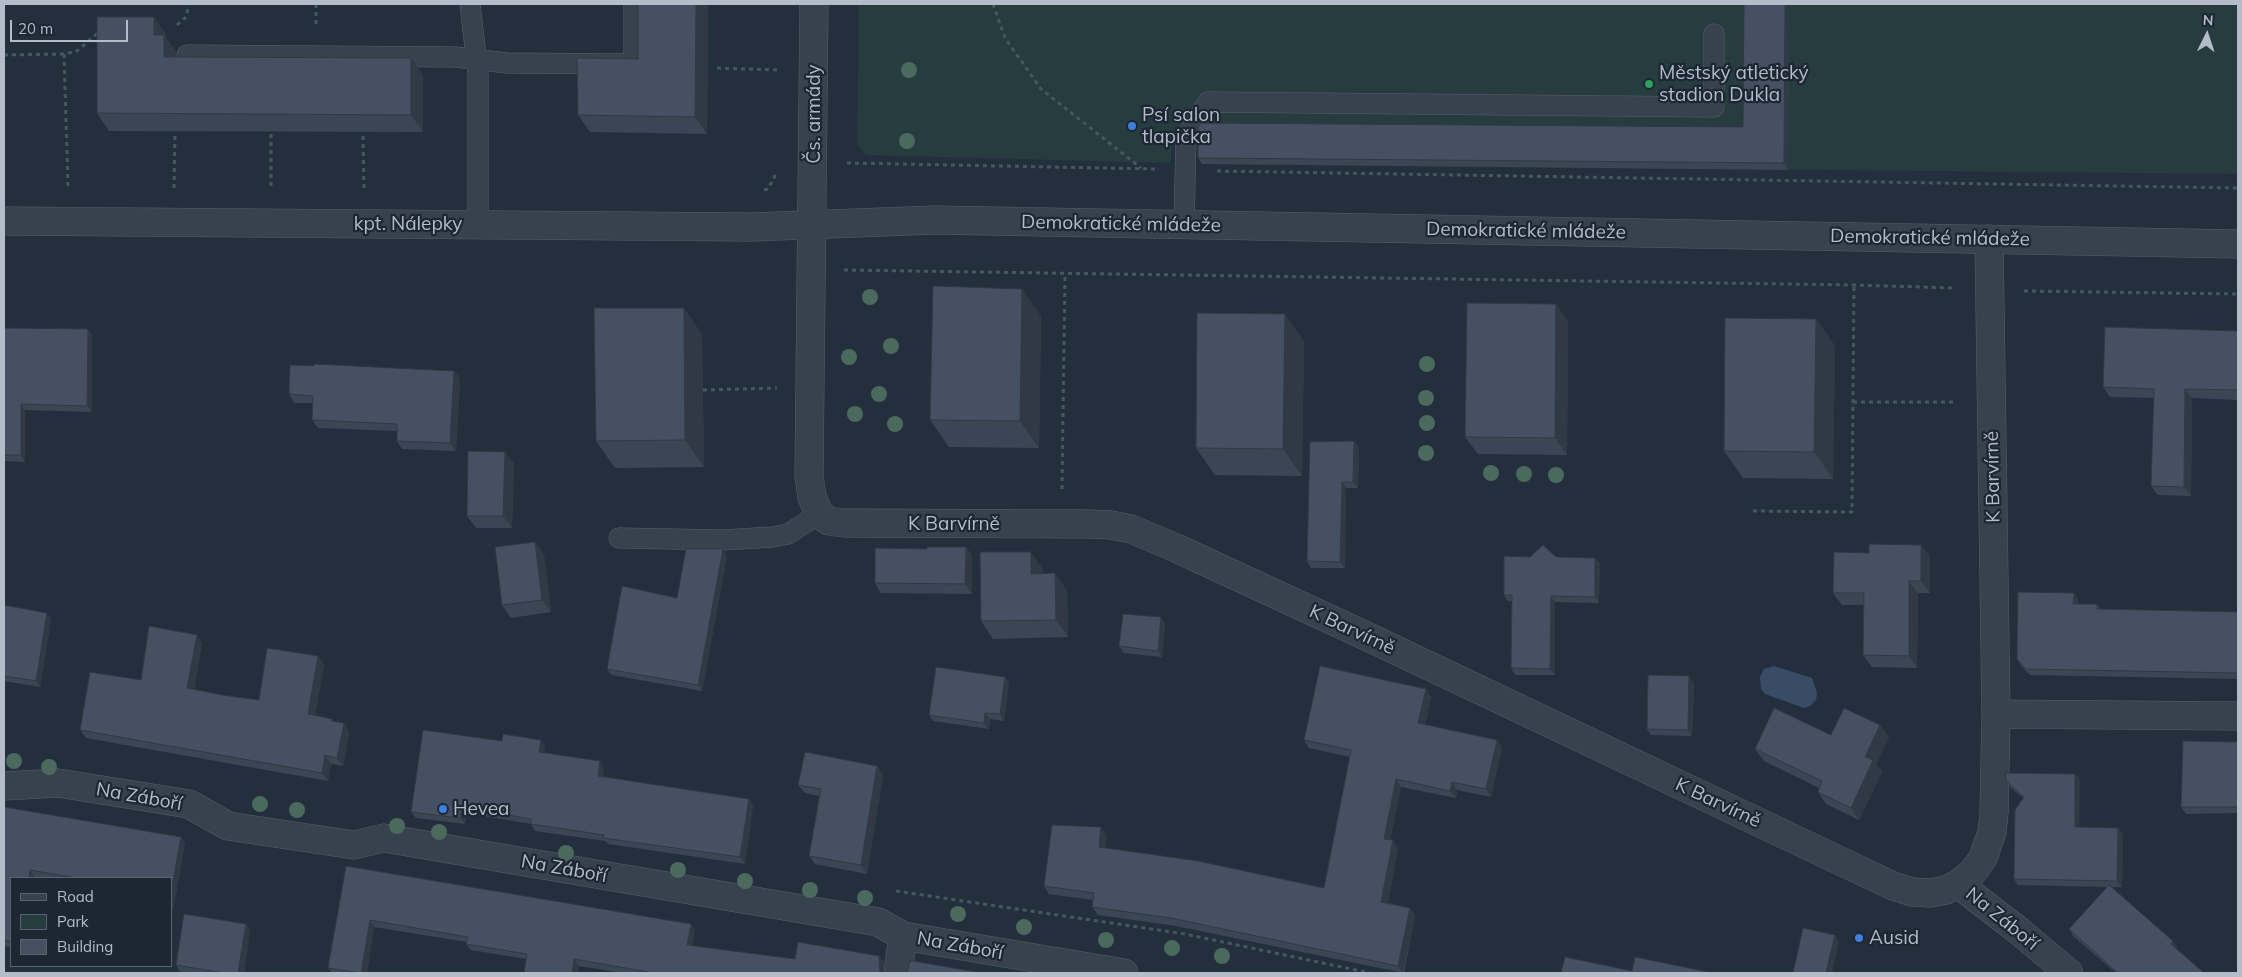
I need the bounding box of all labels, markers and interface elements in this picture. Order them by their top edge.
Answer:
scale bar [12,10,130,42]
north arrow [2182,10,2232,60]
text: N [2202,11,2214,29]
text: 20 m [18,19,53,38]
place label: Městský atletický stadion Dukla [1659,62,1809,106]
street label: Čs. armády [803,64,825,164]
marker: Městský atletický stadion Dukla [1643,78,1655,90]
place label: Psí salon tlapička [1142,104,1220,148]
marker: Psí salon tlapička [1126,120,1138,132]
street label: Demokratické mládeže [1021,211,1221,237]
street label: kpt. Nálepky [354,213,462,235]
street label: Demokratické mládeže [1426,218,1626,244]
street label: Demokratické mládeže [1830,225,2030,251]
street label: K Barvírně [1981,431,2005,523]
street label: K Barvírně [908,513,1000,535]
street label: K Barvírně [1306,600,1398,660]
street label: K Barvírně [1672,773,1764,833]
street label: Na Záboří [94,778,184,816]
place label: Hevea [453,798,509,820]
marker: Hevea [437,803,449,815]
street label: Na Záboří [519,850,609,888]
legend [10,877,172,967]
street label: Na Záboří [1961,883,2043,955]
text: Road [57,887,94,906]
text: Park [57,912,89,931]
street label: Na Záboří [915,927,1005,965]
place label: Ausid [1869,927,1919,949]
marker: Ausid [1853,932,1865,944]
text: Building [57,937,113,956]

